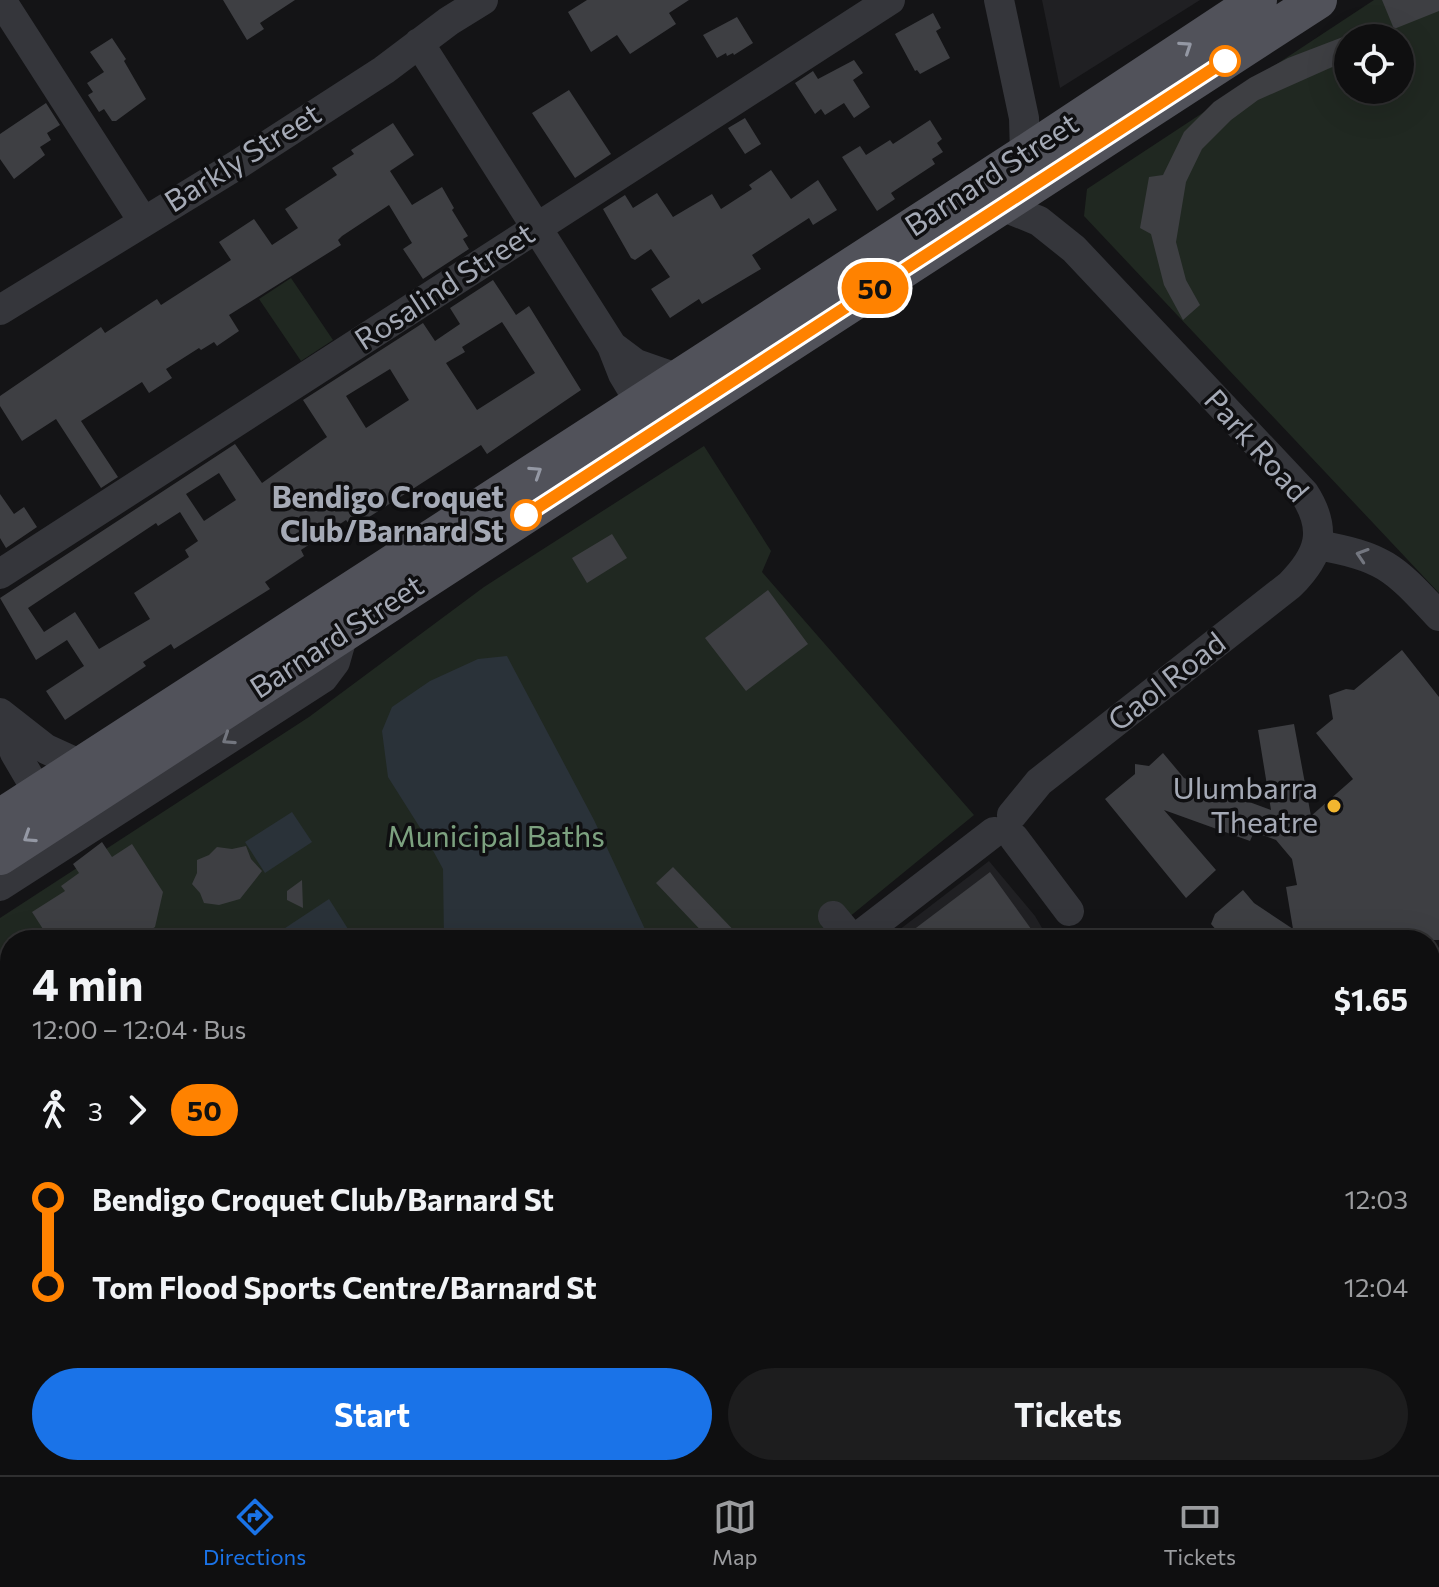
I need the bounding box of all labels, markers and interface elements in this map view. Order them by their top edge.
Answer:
map controls [1334,24,1414,104]
button: locate [1334,24,1414,104]
one-way arrow [1177,42,1192,57]
unlabelled marker [1210,46,1240,76]
street label: Barkly Street [157,93,327,218]
street label: Barnard Street [897,103,1084,243]
street label: Rosalind Street [347,213,540,357]
line badge: 50 [839,262,911,314]
text: 50 [858,271,892,305]
street label: Park Road [1198,380,1318,508]
one-way arrow [527,467,541,482]
place label: Bendigo Croquet Club/Barnard St [272,477,504,548]
marker: Bendigo Croquet Club/Barnard St [511,500,541,530]
one-way arrow [1356,548,1369,564]
street label: Barnard Street [242,565,429,705]
street label: Gaol Road [1099,623,1232,737]
one-way arrow [222,729,237,744]
place label: Ulumbarra Theatre [1173,768,1318,839]
marker: Ulumbarra Theatre [1325,797,1343,815]
park label: Municipal Baths [387,816,605,853]
one-way arrow [24,828,38,843]
text: 4 min [32,956,144,1010]
text: $1.65 [1334,980,1408,1017]
text: 12:00 – 12:04 · Bus [32,1013,246,1044]
icon: walk [32,1088,76,1132]
icon: forward [115,1088,159,1132]
text: 50 [187,1093,222,1127]
text: 3 [88,1095,103,1126]
text: Bendigo Croquet Club/Barnard St [92,1180,554,1217]
text: 12:03 [1345,1183,1408,1214]
text: Tom Flood Sports Centre/Barnard St [92,1268,597,1305]
text: 12:04 [1344,1271,1408,1302]
button: Start [32,1368,712,1460]
button: Tickets [728,1368,1408,1460]
tab: Directions [203,1495,306,1570]
tab: Map [712,1495,757,1570]
tab: Tickets [1163,1495,1236,1570]

